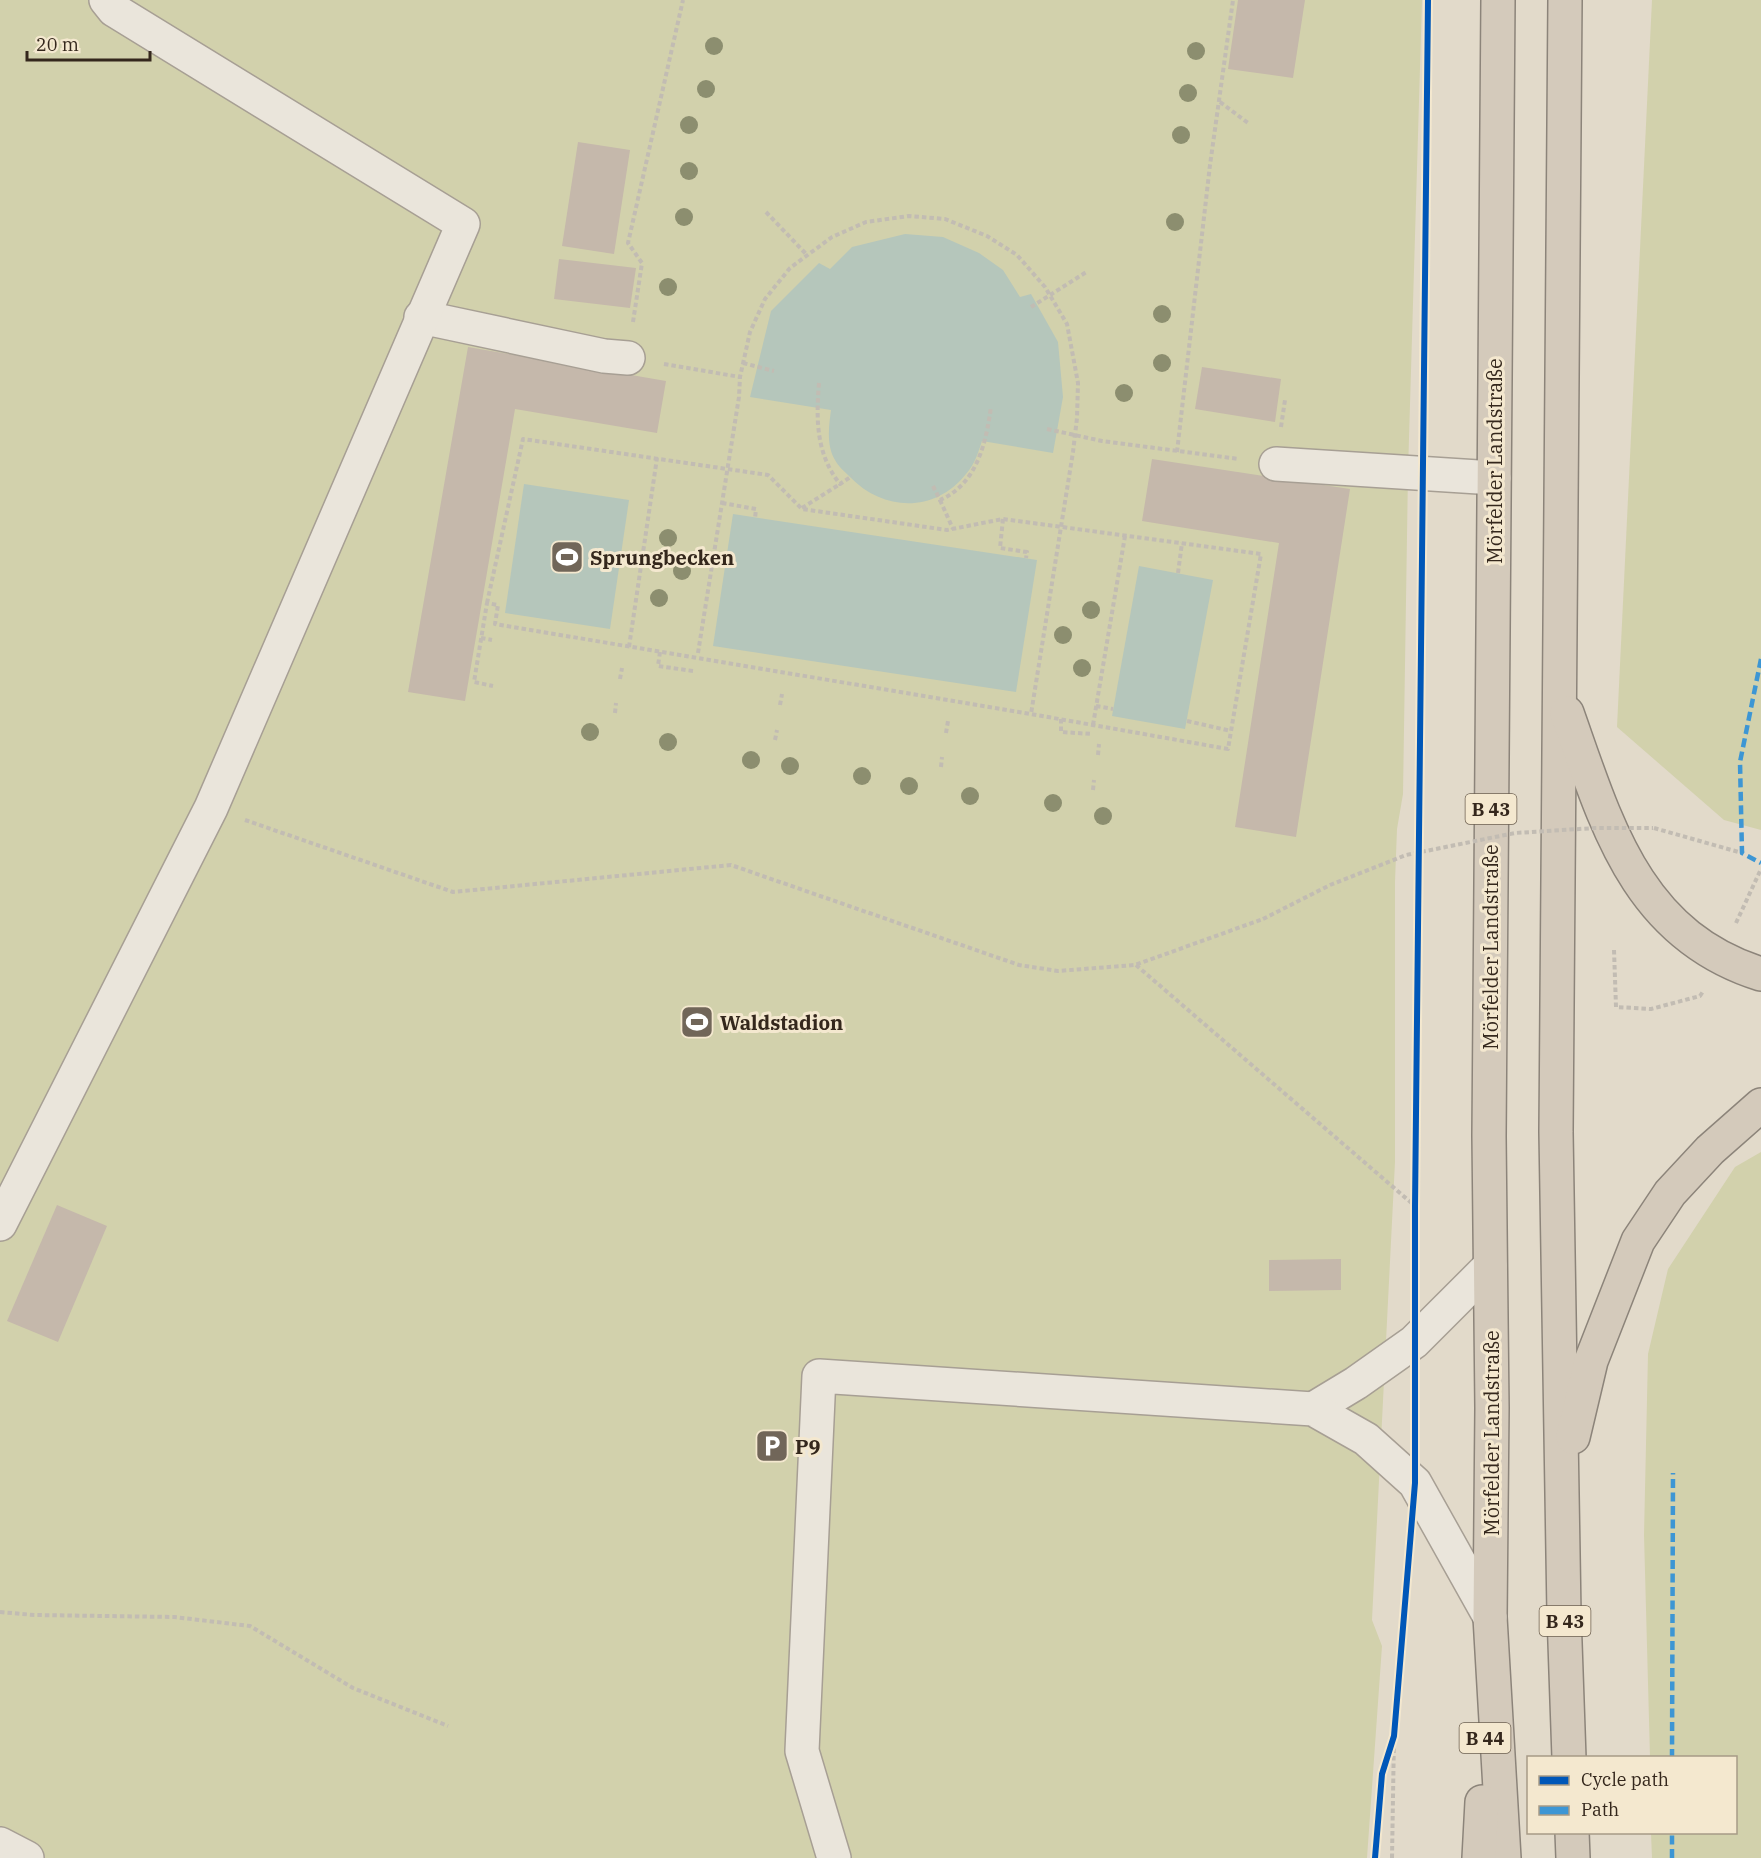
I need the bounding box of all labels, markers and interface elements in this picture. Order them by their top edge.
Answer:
scale bar [27,24,150,62]
text: 20 m [36,33,79,56]
street label: Mörfelder Landstraße [1481,358,1508,564]
sports icon: Sprungbecken [549,539,585,575]
place label: Sprungbecken [590,544,734,571]
road number: B 43 [1466,794,1516,824]
street label: Mörfelder Landstraße [1477,844,1504,1050]
sports icon: Waldstadion [679,1004,715,1040]
place label: Waldstadion [720,1009,843,1036]
street label: Mörfelder Landstraße [1478,1330,1505,1536]
parking icon: P9 [754,1428,790,1464]
place label: P9 [795,1433,821,1460]
road number: B 43 [1540,1606,1590,1636]
road number: B 44 [1460,1723,1510,1753]
legend [1527,1756,1737,1834]
text: Cycle path [1581,1768,1669,1791]
text: Path [1581,1798,1619,1821]

